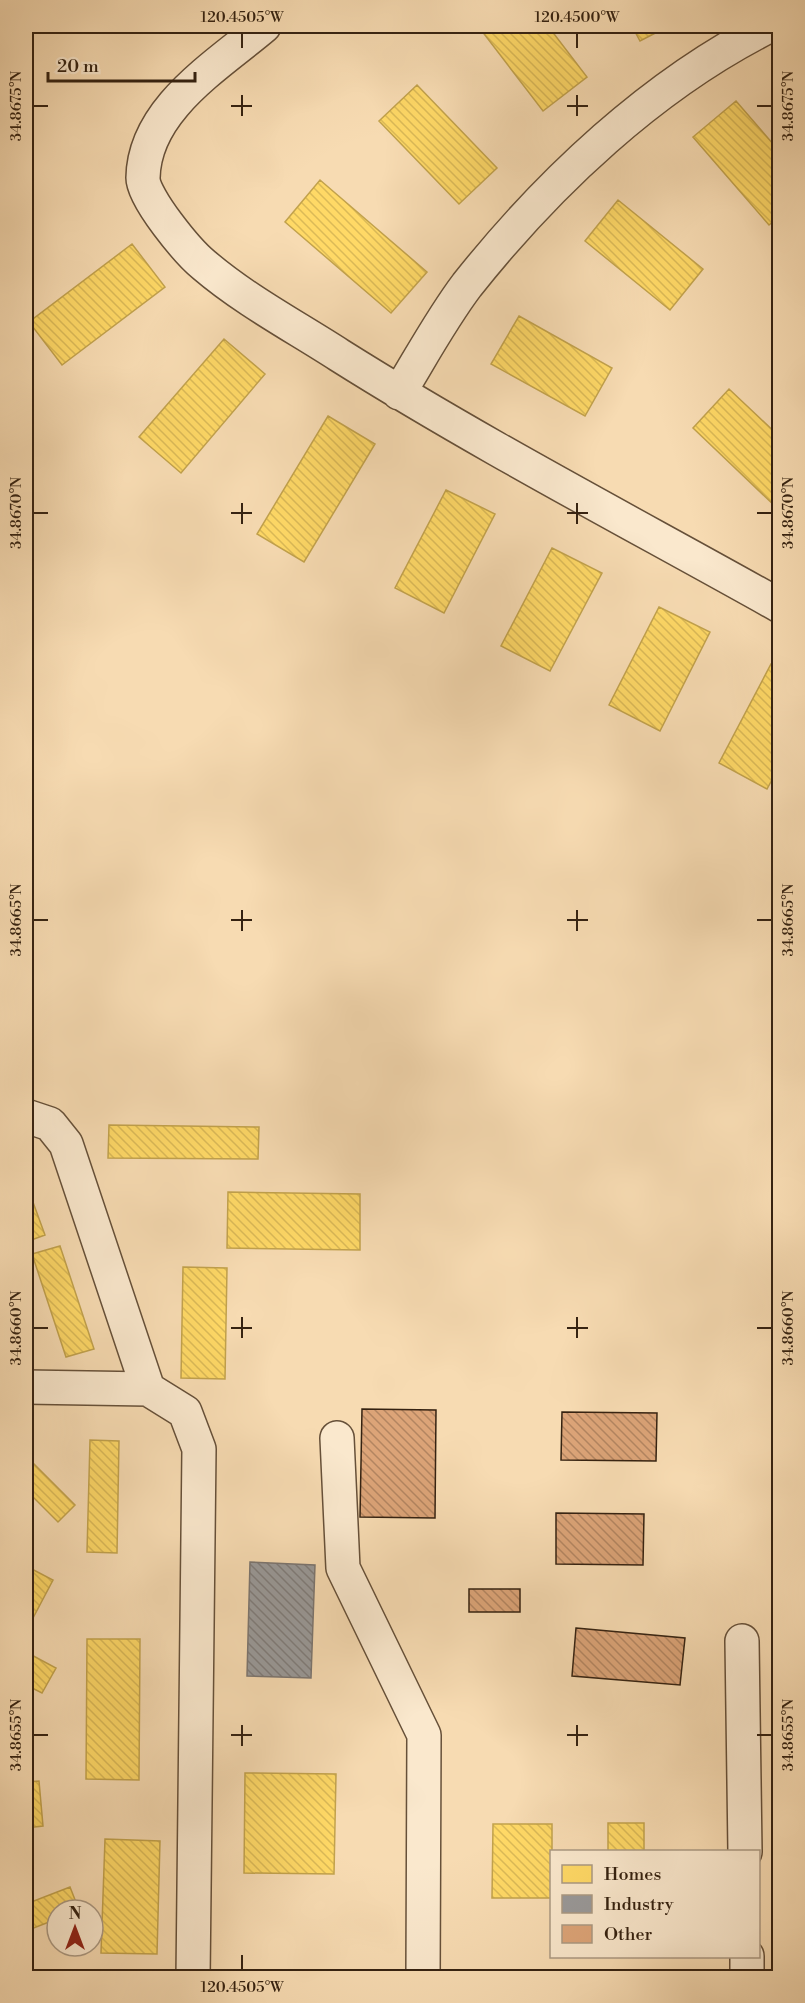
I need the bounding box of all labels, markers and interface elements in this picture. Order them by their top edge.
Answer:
text: 120.4505°W [200,8,284,27]
text: 120.4500°W [535,8,620,27]
scale bar [48,45,195,83]
text: 20 m [57,55,99,78]
text: 34.8675°N [7,71,26,141]
text: 34.8675°N [779,71,798,141]
text: 34.8670°N [7,477,26,549]
text: 34.8670°N [779,477,798,549]
text: 34.8665°N [7,883,26,957]
text: 34.8665°N [779,883,798,957]
text: 34.8660°N [7,1291,26,1365]
text: 34.8660°N [779,1291,798,1365]
text: 34.8655°N [7,1699,26,1771]
text: 34.8655°N [779,1699,798,1771]
legend [550,1850,760,1958]
text: Homes [604,1863,661,1886]
text: Industry [604,1893,674,1916]
north arrow [45,1898,105,1958]
text: N [69,1904,82,1924]
text: Other [604,1923,652,1946]
text: 120.4505°W [200,1978,284,1997]

